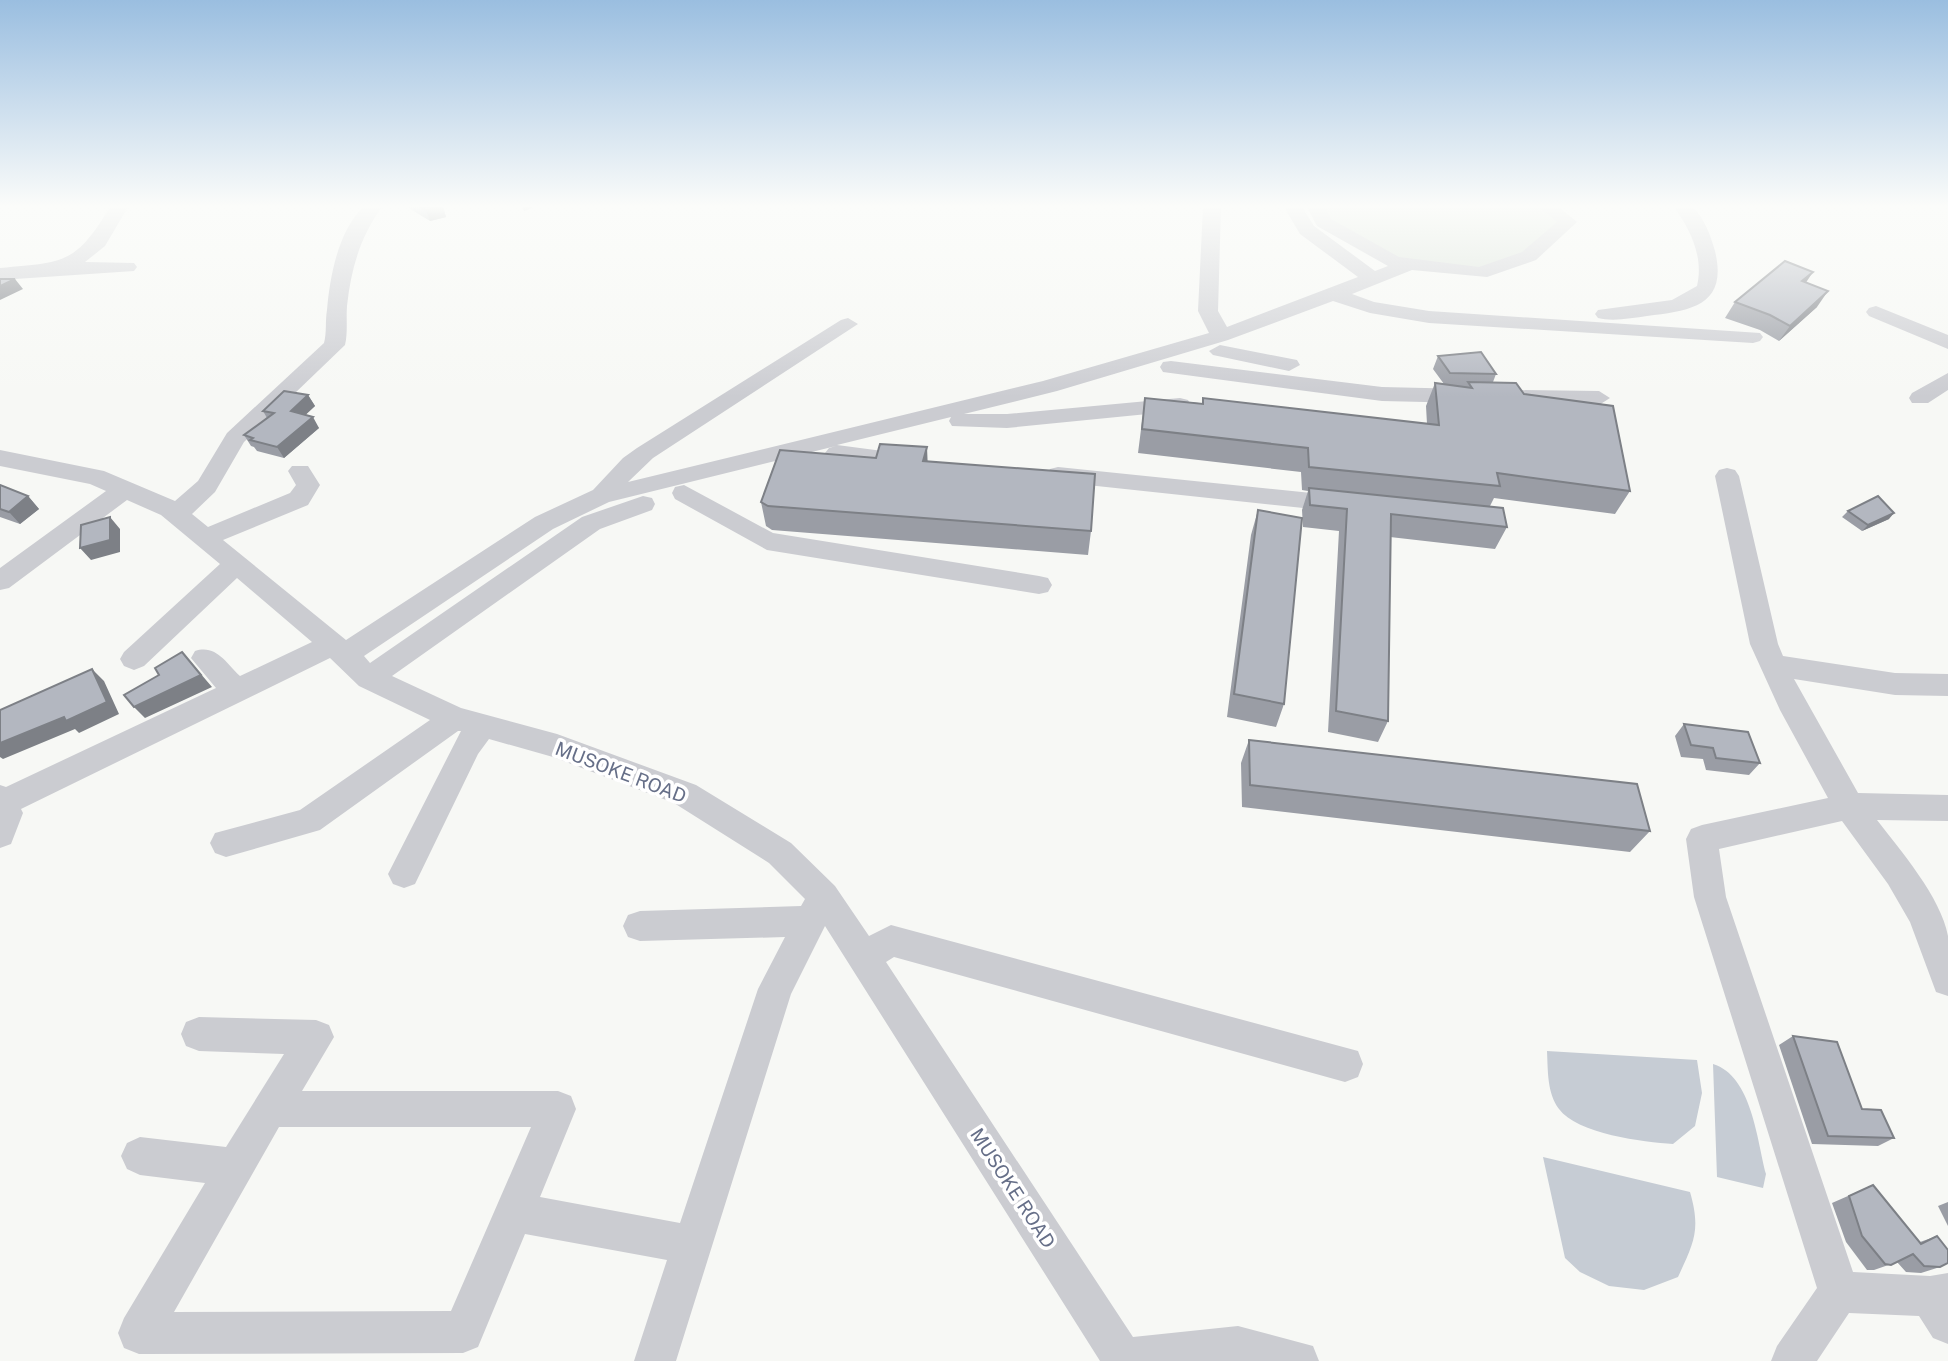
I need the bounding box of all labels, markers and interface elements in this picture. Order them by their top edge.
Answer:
street label: MUSOKE ROAD [552,737,690,807]
street label: MUSOKE ROAD [966,1124,1060,1252]

